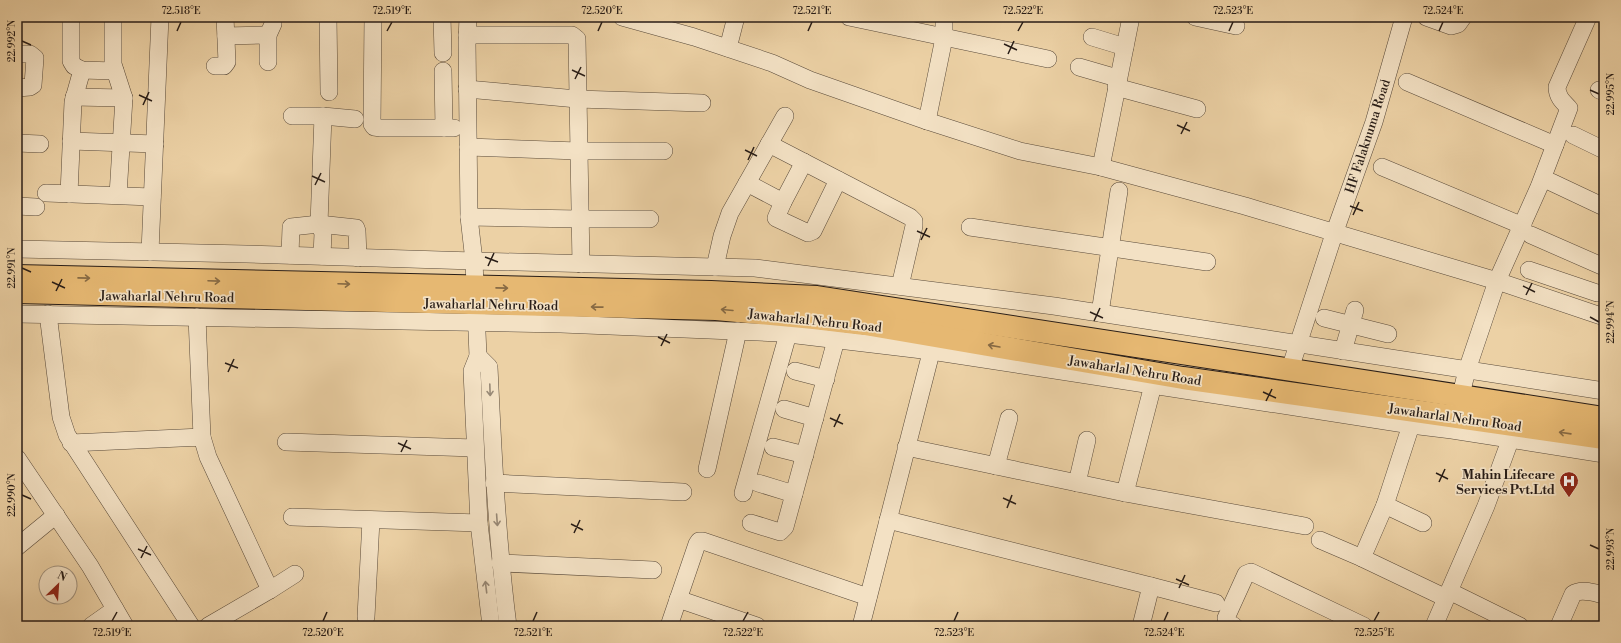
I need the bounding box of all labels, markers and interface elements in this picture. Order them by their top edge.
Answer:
text: 72.518°E [161,5,201,17]
text: 72.519°E [373,5,412,17]
text: 72.520°E [581,5,623,17]
text: 72.521°E [792,5,832,17]
text: 72.522°E [1003,5,1043,17]
text: 72.523°E [1213,5,1253,17]
text: 72.524°E [1423,5,1463,17]
text: 22.992°N [6,19,18,62]
text: 22.995°N [1605,72,1617,115]
street label: HF Falaknuma Road [1342,77,1394,195]
text: 22.991°N [6,247,18,288]
one-way arrow [77,274,90,281]
one-way arrow [207,277,220,285]
one-way arrow [337,280,350,288]
one-way arrow [495,284,508,292]
street label: Jawaharlal Nehru Road [99,288,235,306]
street label: Jawaharlal Nehru Road [423,296,559,314]
text: 22.994°N [1605,300,1617,343]
one-way arrow [591,303,604,310]
street label: Jawaharlal Nehru Road [746,306,883,336]
one-way arrow [721,307,734,314]
one-way arrow [988,342,1001,350]
street label: Jawaharlal Nehru Road [1066,352,1203,389]
one-way arrow [487,383,494,396]
street label: Jawaharlal Nehru Road [1386,401,1523,435]
one-way arrow [1559,429,1572,437]
place label: Mahin Lifecare Services Pvt.Ltd [1456,467,1555,498]
hospital icon: Mahin Lifecare Services Pvt.Ltd [1558,470,1580,498]
text: 22.990°N [6,473,18,517]
one-way arrow [493,513,500,526]
text: 22.993°N [1605,527,1617,570]
north arrow [38,565,78,605]
text: N [55,569,69,585]
one-way arrow [482,581,490,594]
text: 72.519°E [93,627,132,639]
text: 72.520°E [302,627,344,639]
text: 72.521°E [513,627,553,639]
text: 72.522°E [723,627,763,639]
text: 72.523°E [934,627,974,639]
text: 72.524°E [1144,627,1184,639]
text: 72.525°E [1354,627,1394,639]

